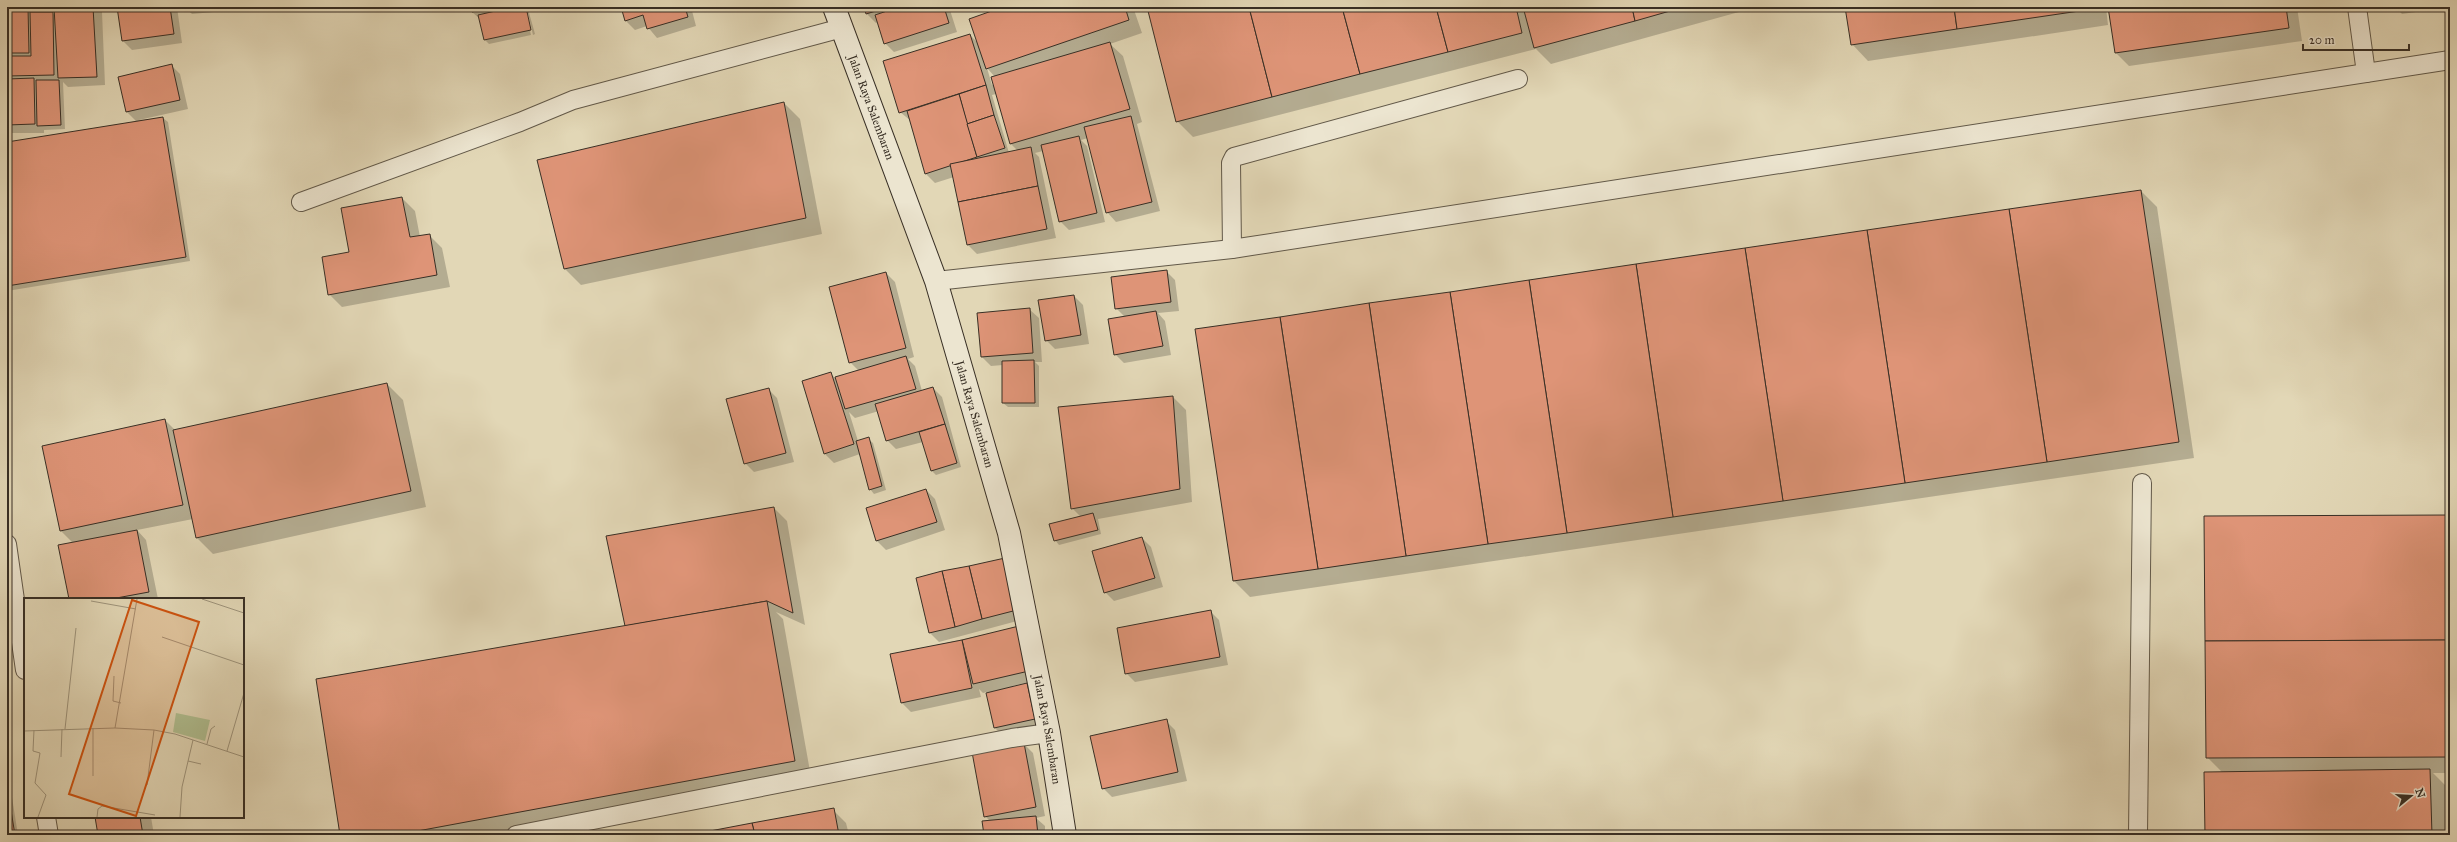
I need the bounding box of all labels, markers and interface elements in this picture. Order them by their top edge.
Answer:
scale bar [2303,26,2409,52]
text: 20 m [2309,33,2335,47]
street label: Jalan Raya Salembaran [844,51,897,162]
street label: Jalan Raya Salembaran [951,357,997,470]
inset map [24,598,244,818]
street label: Jalan Raya Salembaran [1029,672,1064,786]
north arrow [2391,776,2431,816]
text: N [2412,787,2428,800]

